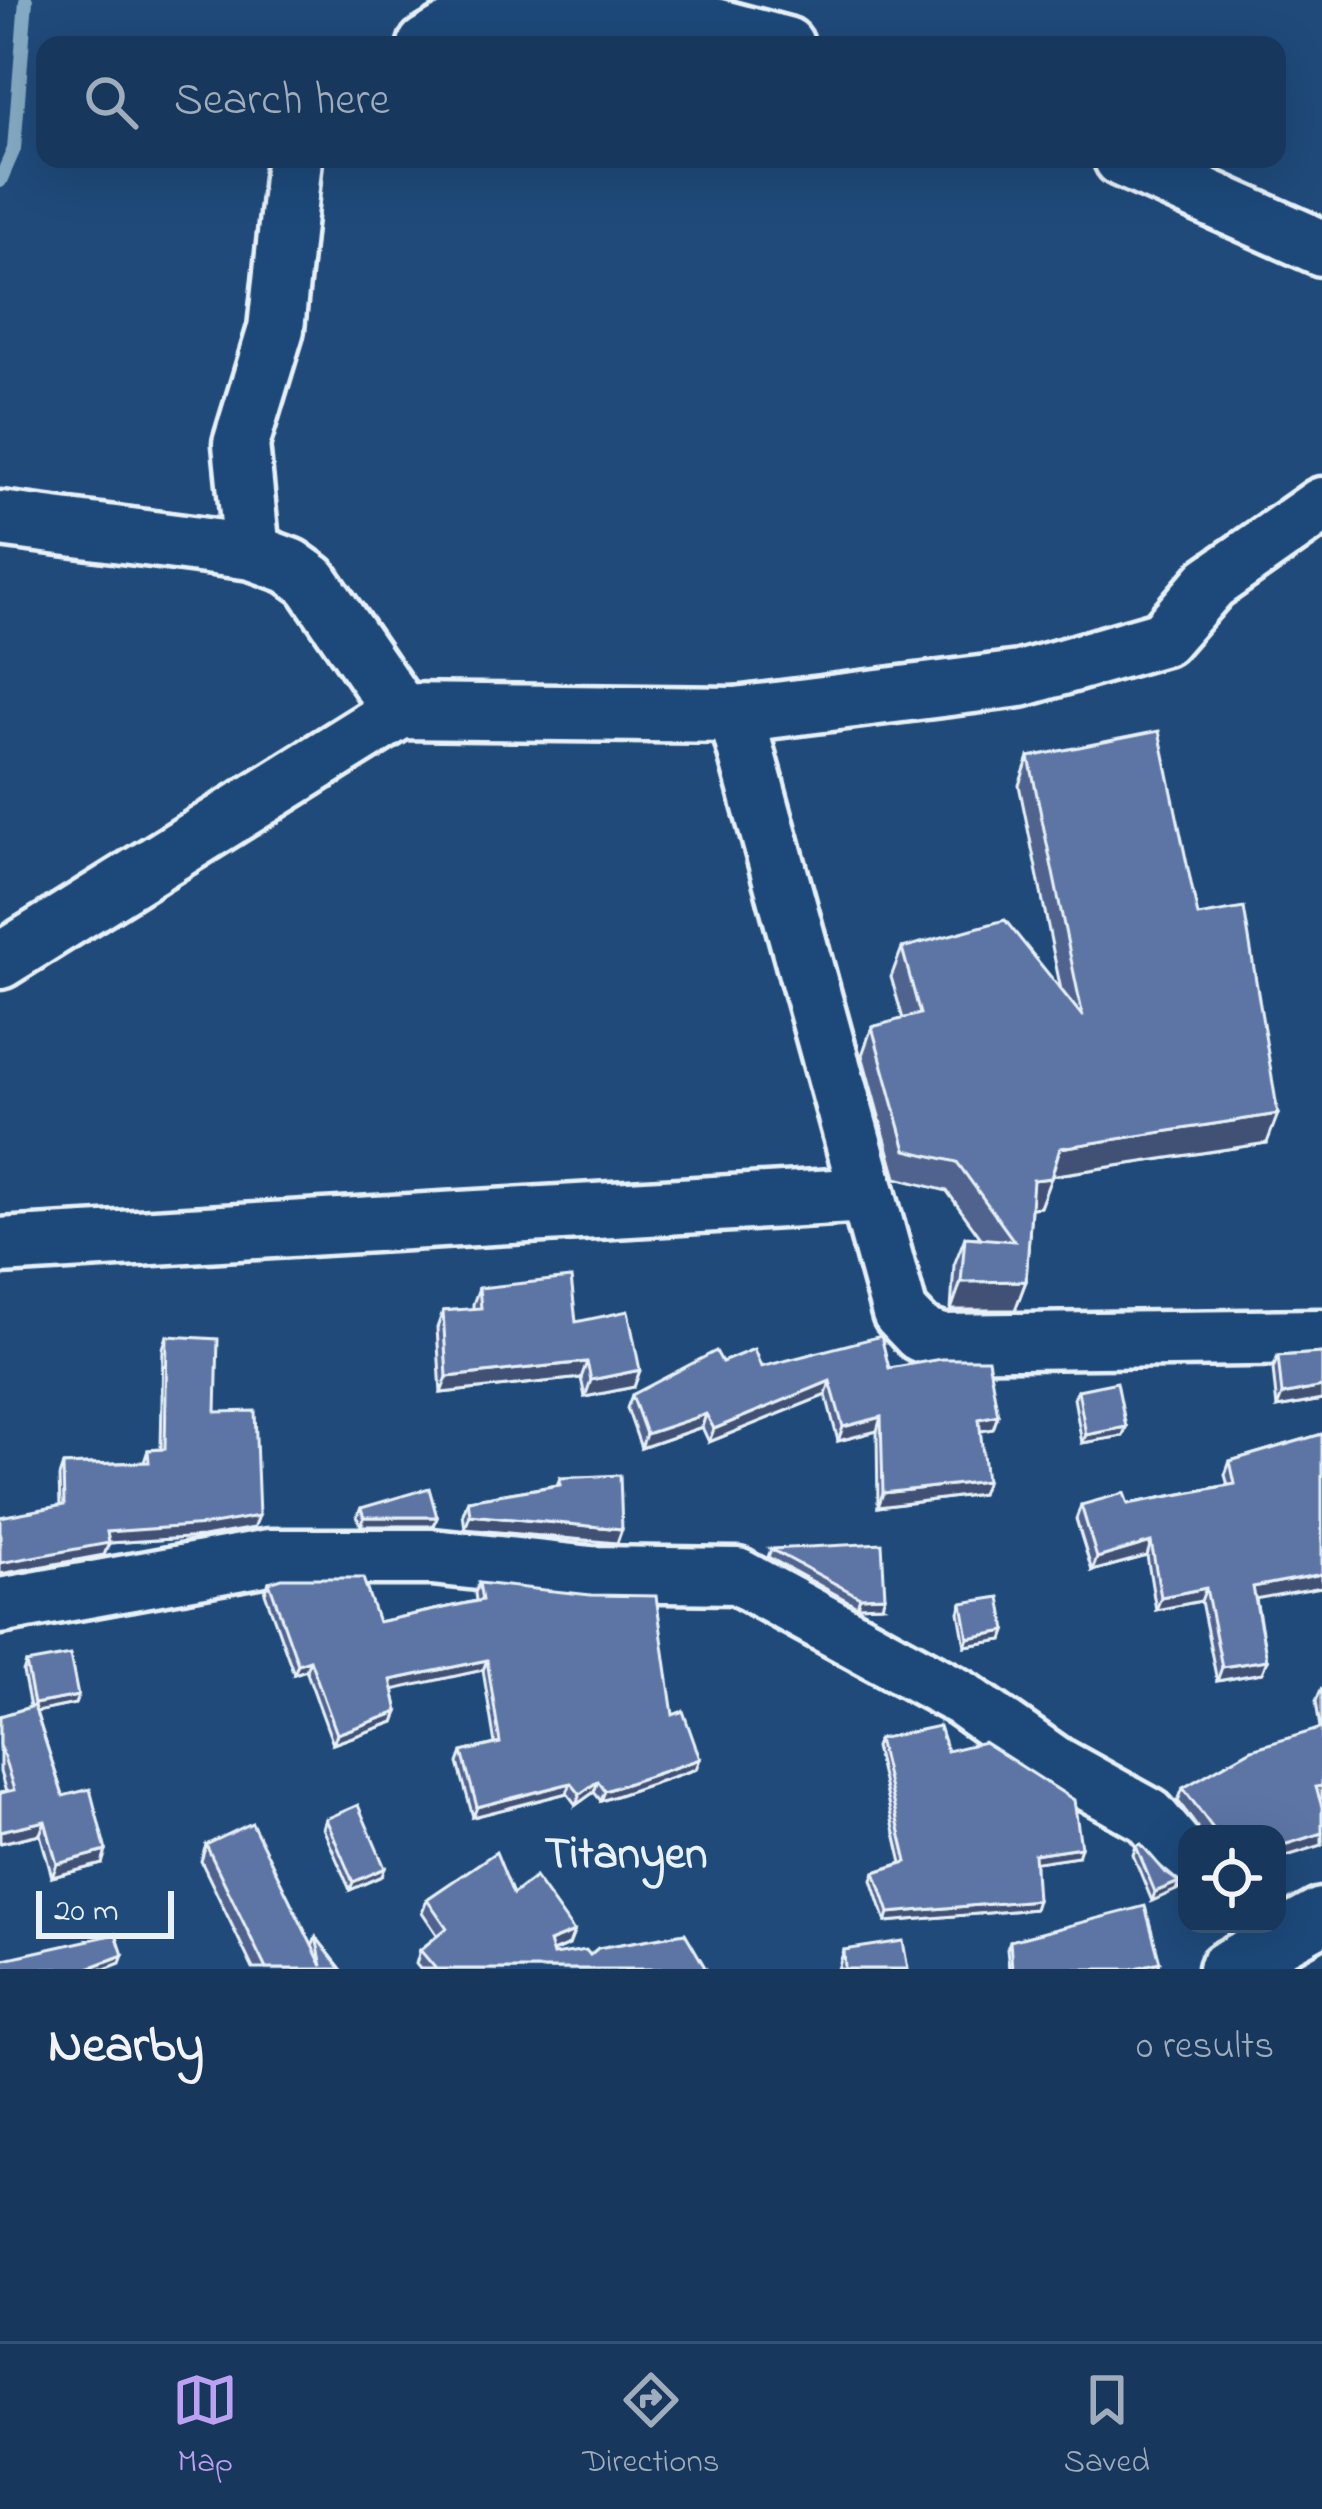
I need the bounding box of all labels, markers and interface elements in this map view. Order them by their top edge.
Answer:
search box [36,36,1286,168]
icon: search [78,69,144,135]
text: Search here [174,69,390,135]
district label: Titanyen [545,1823,707,1889]
map controls [1178,1825,1286,1933]
button: locate [1178,1825,1286,1933]
scale bar [36,1885,174,1938]
text: 20 m [54,1888,119,1936]
text: Nearby [48,2010,204,2085]
text: 0 results [1136,2019,1274,2076]
tab: Map [172,2367,238,2487]
tab: Directions [582,2367,719,2487]
tab: Saved [1064,2367,1150,2487]

